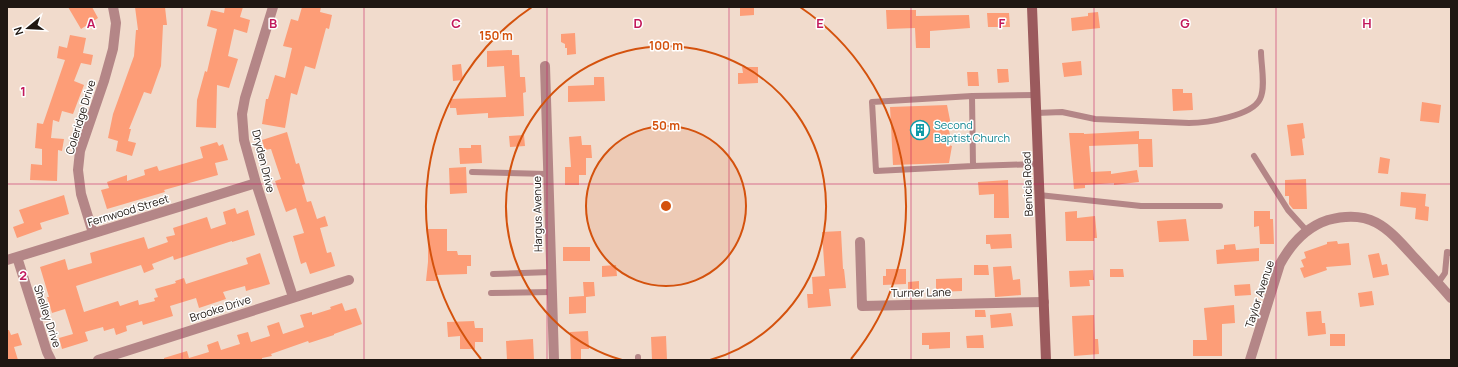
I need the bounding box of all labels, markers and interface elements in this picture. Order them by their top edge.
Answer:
north arrow [8,8,48,48]
text: A [87,14,96,32]
text: B [269,14,277,32]
text: C [451,14,461,32]
text: D [633,14,643,32]
text: E [816,14,824,32]
text: F [999,14,1006,32]
text: G [1180,14,1190,32]
text: H [1362,14,1372,32]
text: N [10,25,26,37]
text: 150 m [479,27,513,44]
text: 100 m [649,37,683,54]
street label: Coleridge Drive [62,77,99,156]
text: 1 [20,82,26,100]
text: 50 m [652,117,680,134]
place label: Second Baptist Church [934,117,1010,145]
building icon: Second Baptist Church [909,119,931,141]
street label: Dryden Drive [249,128,279,194]
street label: Benicia Road [1018,151,1036,217]
street label: Hargus Avenue [529,175,545,252]
street label: Fernwood Street [85,190,171,230]
centre of rings [659,199,673,213]
street label: Taylor Avenue [1241,258,1277,330]
text: 2 [19,266,27,284]
street label: Shelley Drive [31,283,65,350]
street label: Turner Lane [891,284,952,300]
street label: Brooke Drive [188,291,253,325]

